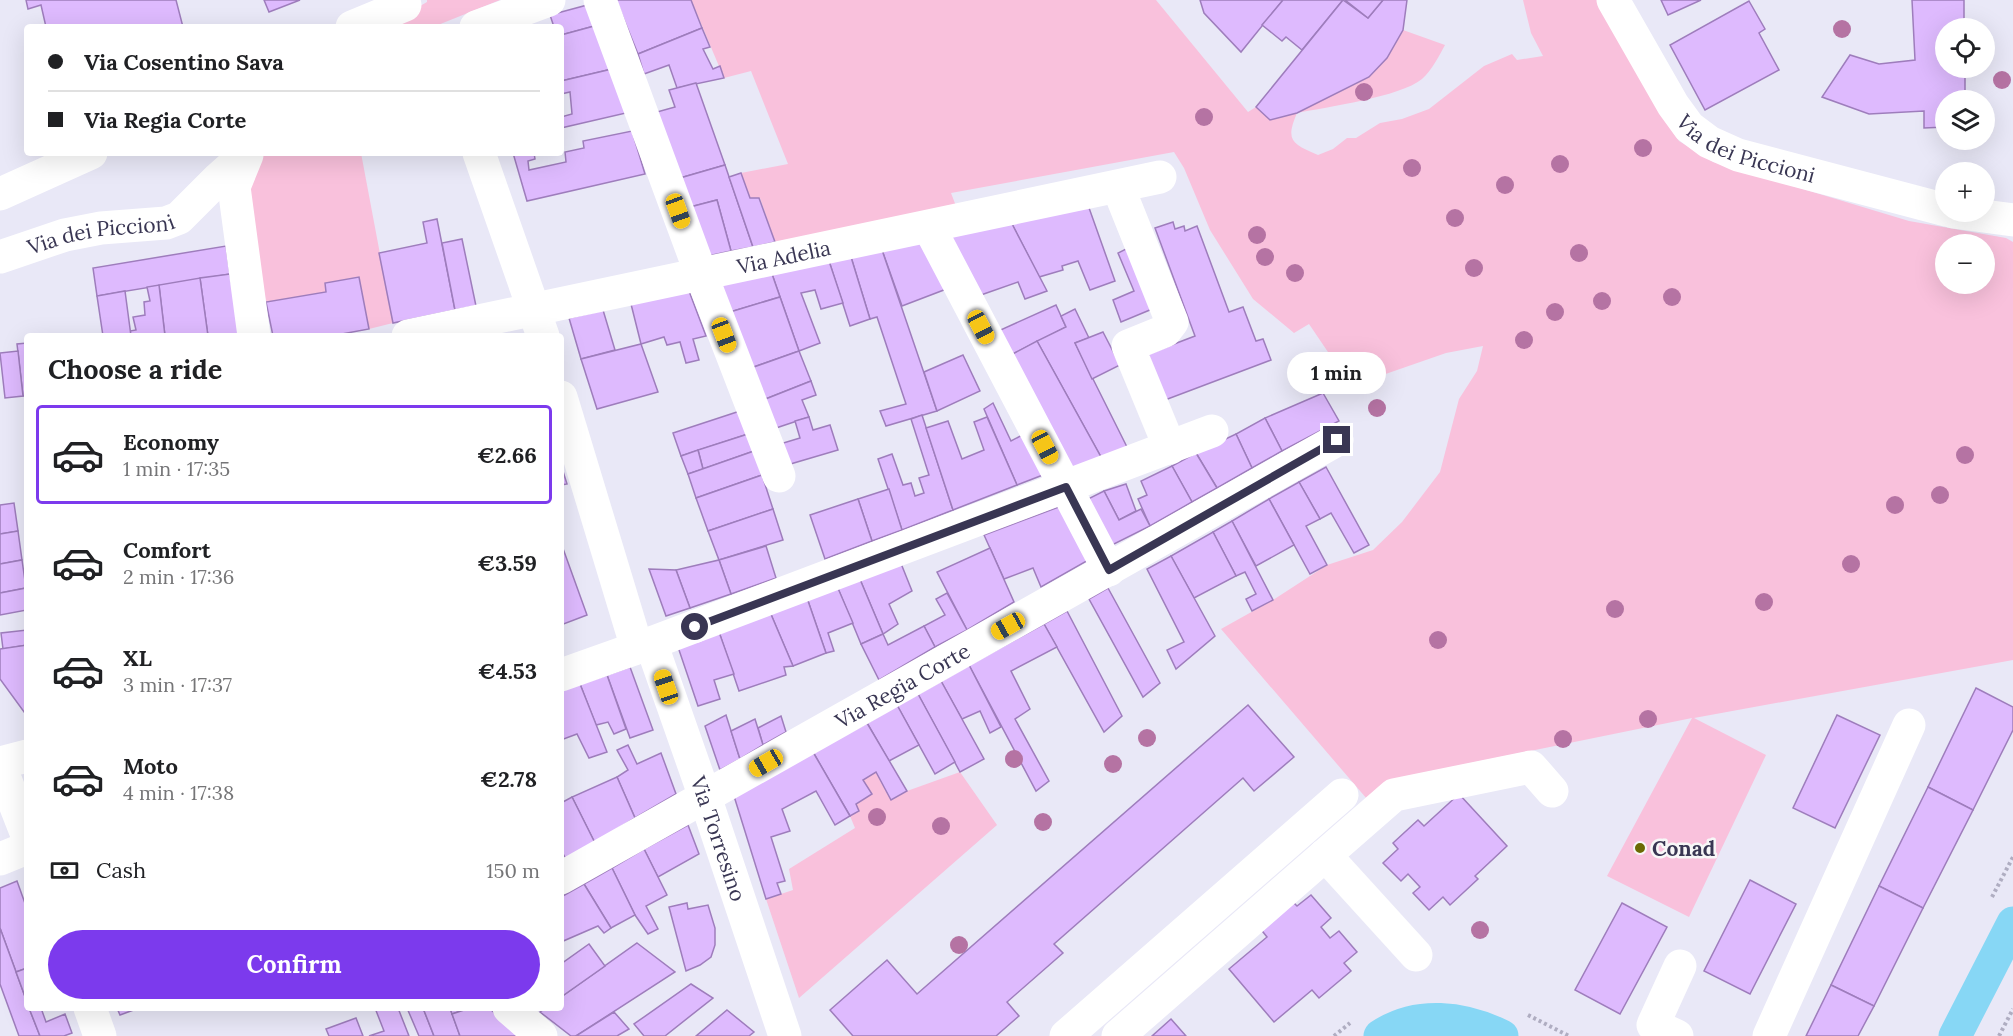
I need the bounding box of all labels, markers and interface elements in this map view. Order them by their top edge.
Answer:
map controls [1935,18,1995,294]
button: locate [1935,18,1995,78]
text: Via Cosentino Sava [84,48,284,76]
button: layers [1935,90,1995,150]
text: Via Regia Corte [84,106,246,134]
street label: Via dei Piccioni [1670,108,1818,188]
button: + [1935,162,1995,222]
car [663,191,693,231]
street label: Via dei Piccioni [23,208,178,261]
street label: Via Adelia [733,233,833,280]
button: − [1935,234,1995,294]
car [965,307,997,347]
car [709,315,739,355]
text: Choose a ride [48,352,222,386]
callout: 1 min [1288,353,1386,395]
text: 1 min [1311,360,1362,385]
route end [1323,426,1350,453]
car [1029,427,1061,467]
icon: car [51,428,105,482]
text: Economy [123,428,219,456]
text: €2.66 [477,441,537,469]
text: 1 min · 17:35 [123,456,230,481]
icon: car [51,536,105,590]
text: Comfort [123,536,211,564]
text: €3.59 [477,549,537,577]
text: 2 min · 17:36 [123,564,234,589]
car [988,609,1028,643]
route start [681,613,708,640]
street label: Via Regia Corte [829,637,974,735]
icon: car [51,644,105,698]
text: XL [123,644,152,672]
text: €4.53 [478,657,537,685]
car [652,667,680,707]
text: 3 min · 17:37 [123,672,232,697]
car [746,746,786,780]
icon: car [51,752,105,806]
text: Moto [123,752,178,780]
text: €2.78 [480,765,537,793]
street label: Via Torresino [685,771,752,905]
text: 4 min · 17:38 [123,780,234,805]
place label: Conad [1652,835,1715,862]
marker: Conad [1633,841,1647,855]
icon: cash [48,854,81,887]
text: Cash [96,856,146,884]
text: 150 m [486,858,540,883]
button: Confirm [48,930,540,999]

